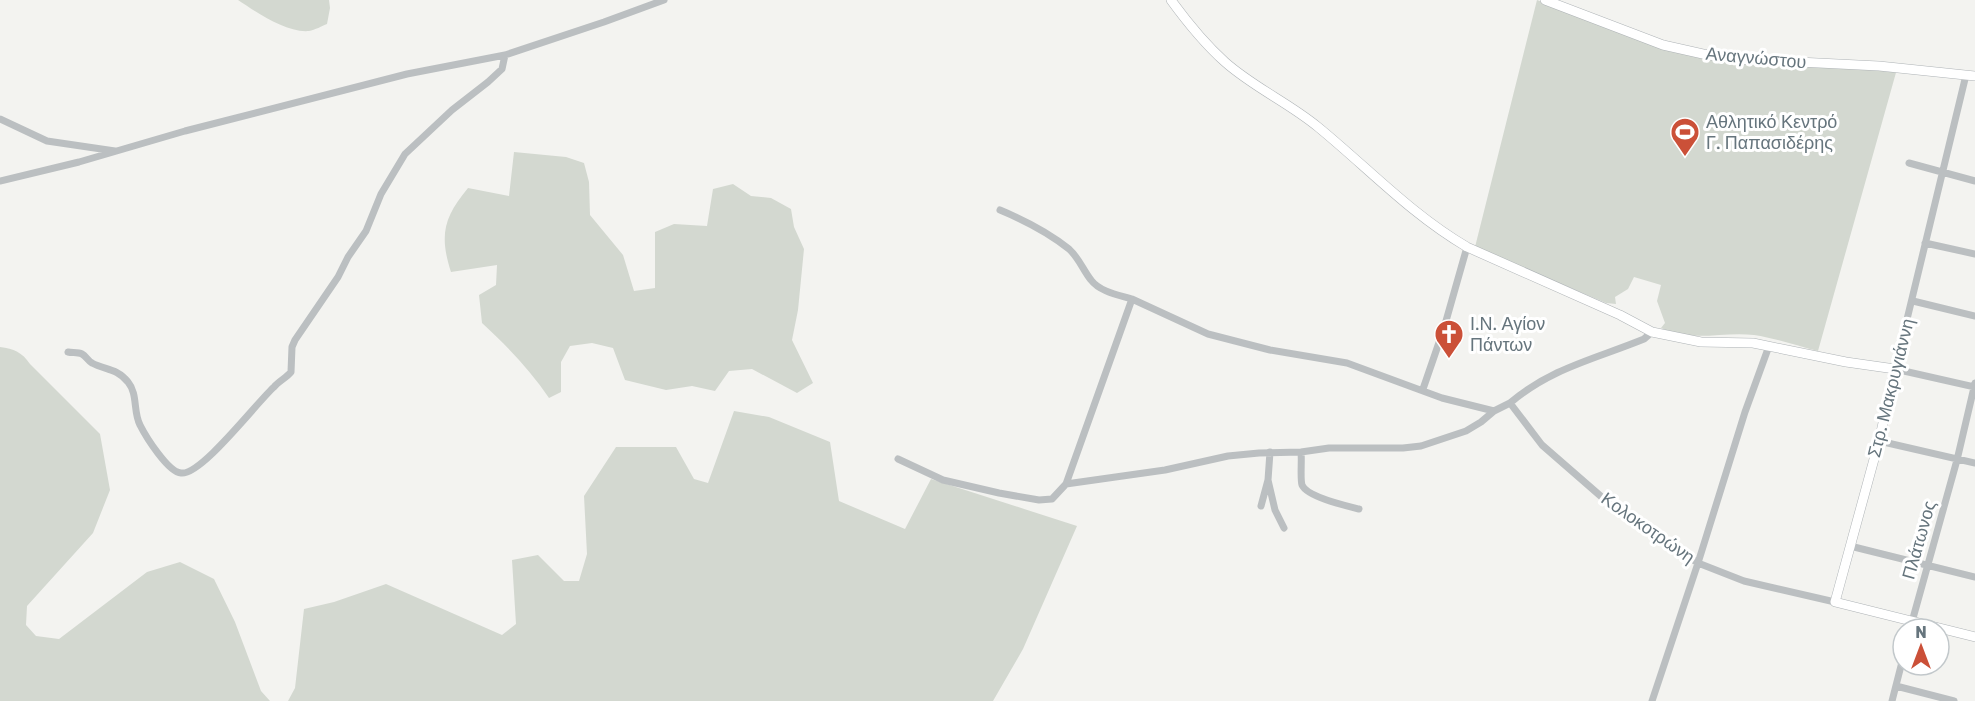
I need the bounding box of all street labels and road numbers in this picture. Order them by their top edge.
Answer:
street label: Αναγνώστου [1705,43,1807,73]
street label: Στρ. Μακρυγιάννη [1863,316,1919,460]
street label: Κολοκοτρώνη [1597,488,1699,568]
street label: Πλάτωνος [1897,498,1941,582]

